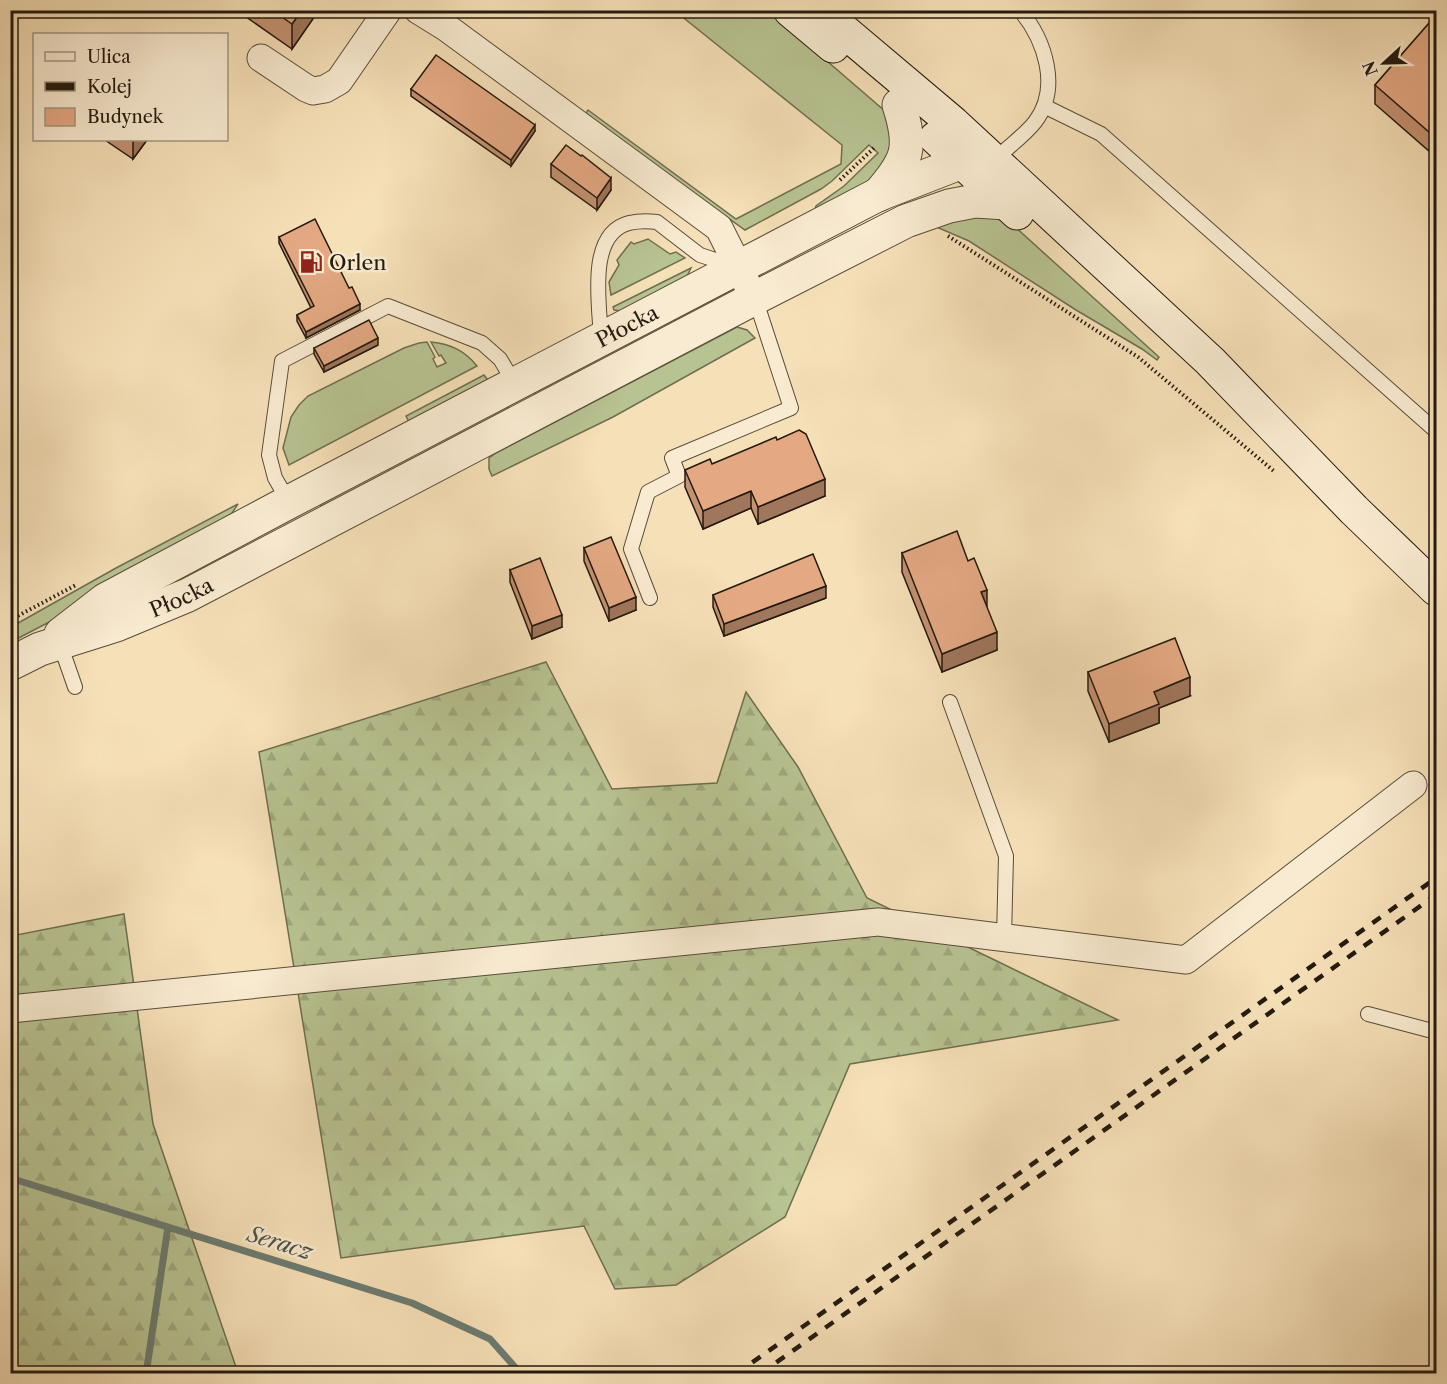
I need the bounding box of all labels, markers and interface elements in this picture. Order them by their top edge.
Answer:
legend [33,33,228,141]
north arrow [1354,33,1414,93]
text: Ulica [87,46,131,68]
text: N [1358,58,1382,79]
text: Kolej [87,76,132,98]
text: Budynek [87,106,165,128]
fuel station icon: Orlen [298,249,324,275]
place label: Orlen [329,250,386,275]
street label: Płocka [591,299,663,352]
street label: Płocka [146,571,218,622]
water label: Seracz [242,1220,317,1266]

